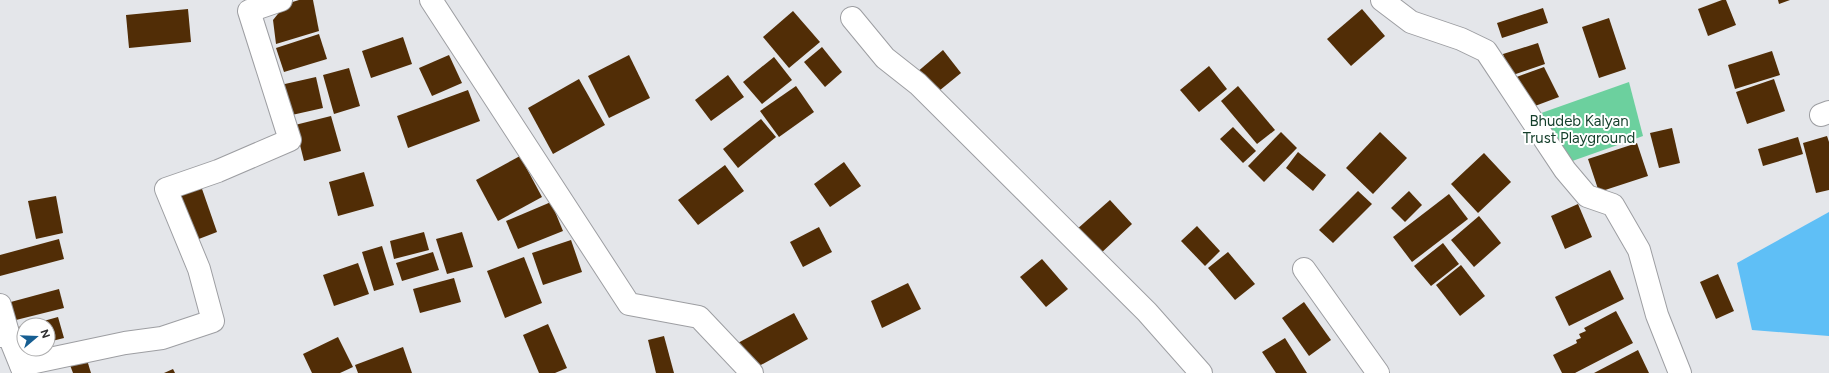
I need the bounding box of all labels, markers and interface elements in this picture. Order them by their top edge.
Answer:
park label: Bhudeb Kalyan Trust Playground [1523,112,1635,147]
north arrow [16,317,56,357]
text: N [37,328,53,340]

